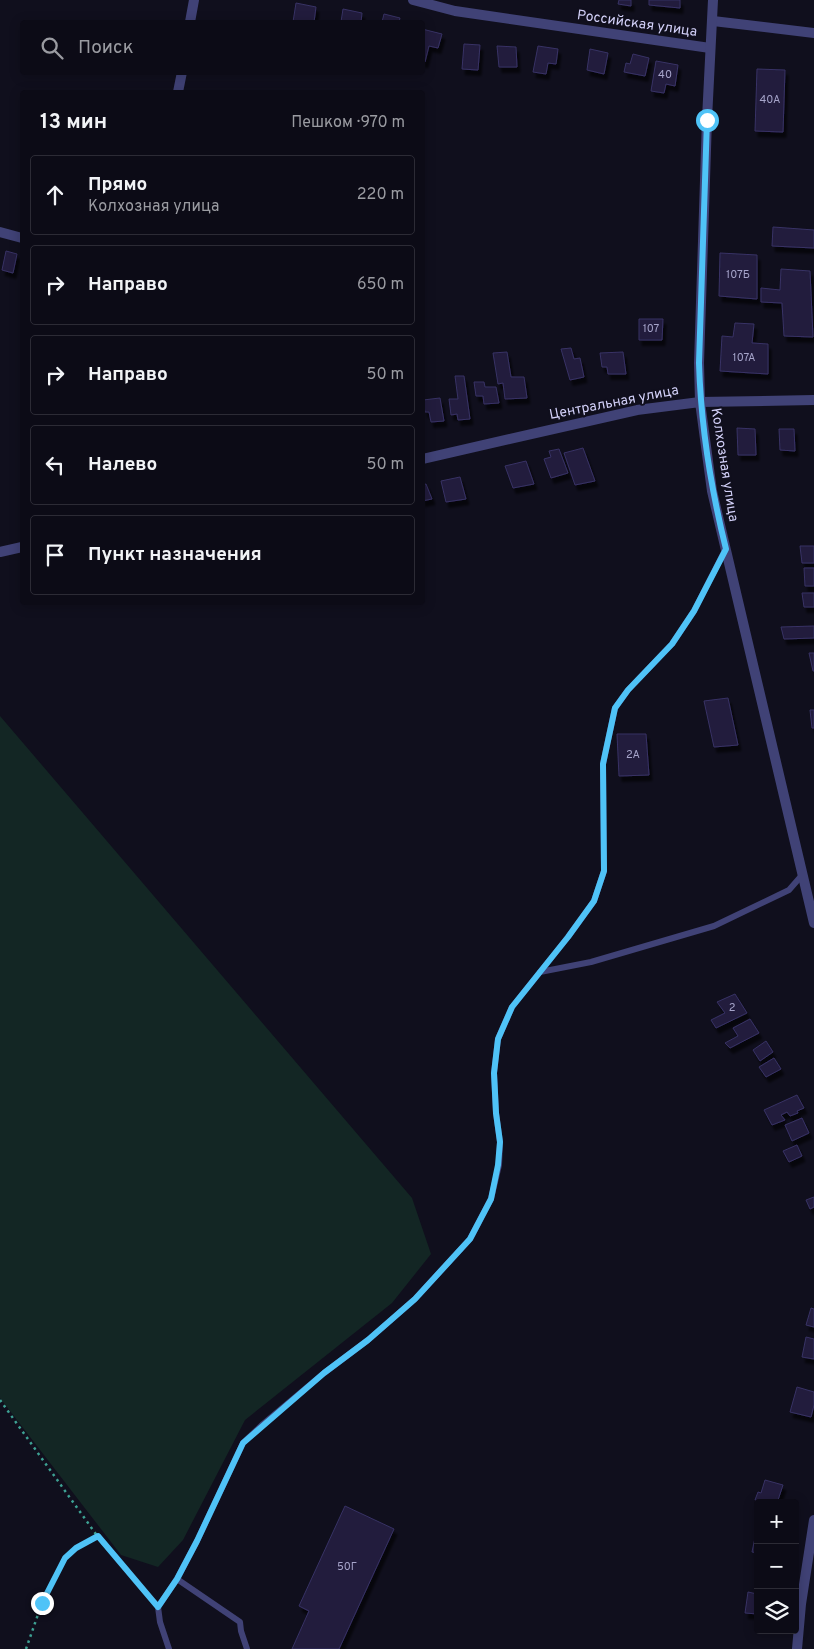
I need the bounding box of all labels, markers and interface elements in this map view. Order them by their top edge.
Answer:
street label: Российская улица [576,7,698,41]
search box [20,20,425,75]
icon: search [38,34,66,62]
text: Поиск [78,36,134,60]
house number: 40 [658,68,672,82]
house number: 40А [759,93,781,107]
text: 13 мин [40,109,107,136]
route start [696,109,719,132]
text: Пешком · 970 m [291,113,405,133]
text: Прямо [88,173,147,197]
icon: ahead [41,181,69,209]
text: 220 m [357,185,404,205]
text: Колхозная улица [88,197,219,217]
house number: 107Б [726,268,750,282]
icon: right [41,271,69,299]
text: Направо [88,273,168,297]
text: 650 m [357,275,404,295]
house number: 107 [643,322,660,336]
house number: 107А [733,351,755,365]
icon: right [41,361,69,389]
text: Направо [88,363,168,387]
text: 50 m [367,365,404,385]
street label: Центральная улица [548,382,680,424]
street label: Колхозная улица [707,407,741,523]
icon: left [41,451,69,479]
text: Налево [88,453,157,477]
text: 50 m [367,455,404,475]
icon: arrive [41,541,69,569]
text: Пункт назначения [88,543,262,567]
house number: 2А [626,748,640,762]
house number: 2 [729,1001,735,1015]
map controls [754,1499,799,1634]
button: + [754,1499,799,1544]
button: − [754,1544,799,1589]
house number: 50Г [337,1560,357,1574]
button: layers [754,1589,799,1634]
route end [31,1592,54,1615]

